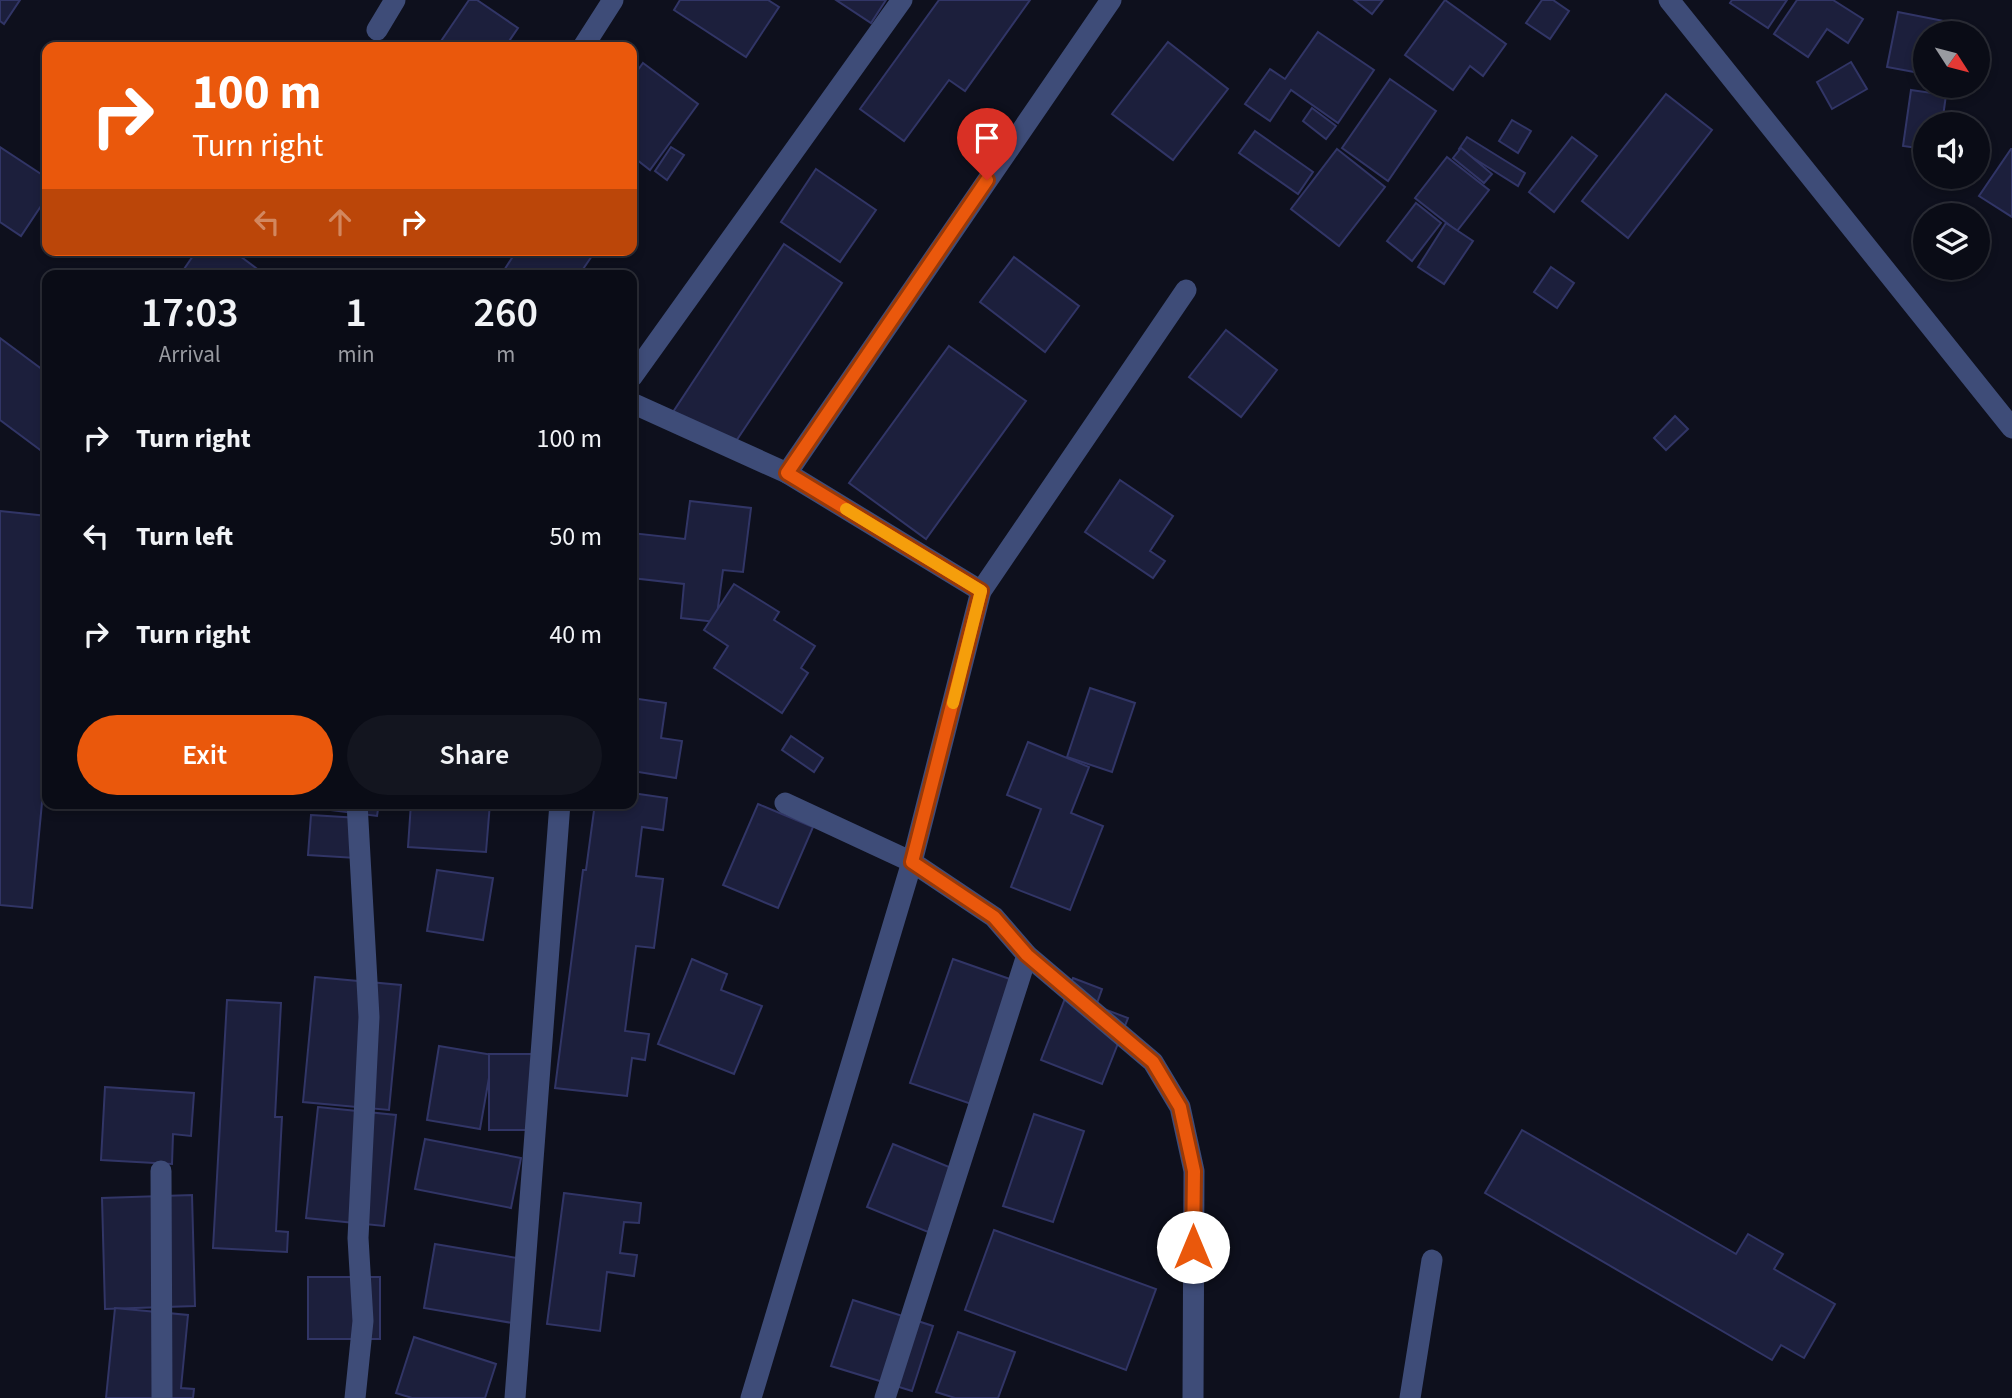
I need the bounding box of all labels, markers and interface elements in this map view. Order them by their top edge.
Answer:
north arrow [1913,21,1990,98]
map controls [1913,21,1990,280]
text: 100 m [192,58,321,128]
icon: right [77,70,168,161]
pin [957,108,1017,180]
button: sound [1913,112,1990,189]
icon: arrive [968,119,1006,157]
text: Turn right [192,123,323,169]
icon: left [248,203,286,241]
icon: ahead [321,203,359,241]
icon: right [394,203,432,241]
button: layers [1913,203,1990,280]
text: 17:03 [141,283,239,343]
text: 1 [345,283,367,343]
text: 260 [474,283,538,343]
text: Arrival [159,338,221,371]
text: min [337,338,375,371]
text: m [496,338,515,371]
icon: right [77,419,115,457]
text: Turn right [136,420,251,457]
text: 100 m [536,420,602,457]
icon: left [77,517,115,555]
text: Turn left [136,518,233,555]
text: 50 m [549,518,602,555]
icon: right [77,615,115,653]
text: Turn right [136,616,251,653]
text: 40 m [549,616,602,653]
button: Exit [77,715,333,795]
button: Share [347,715,602,795]
position arrow [1156,1210,1230,1284]

